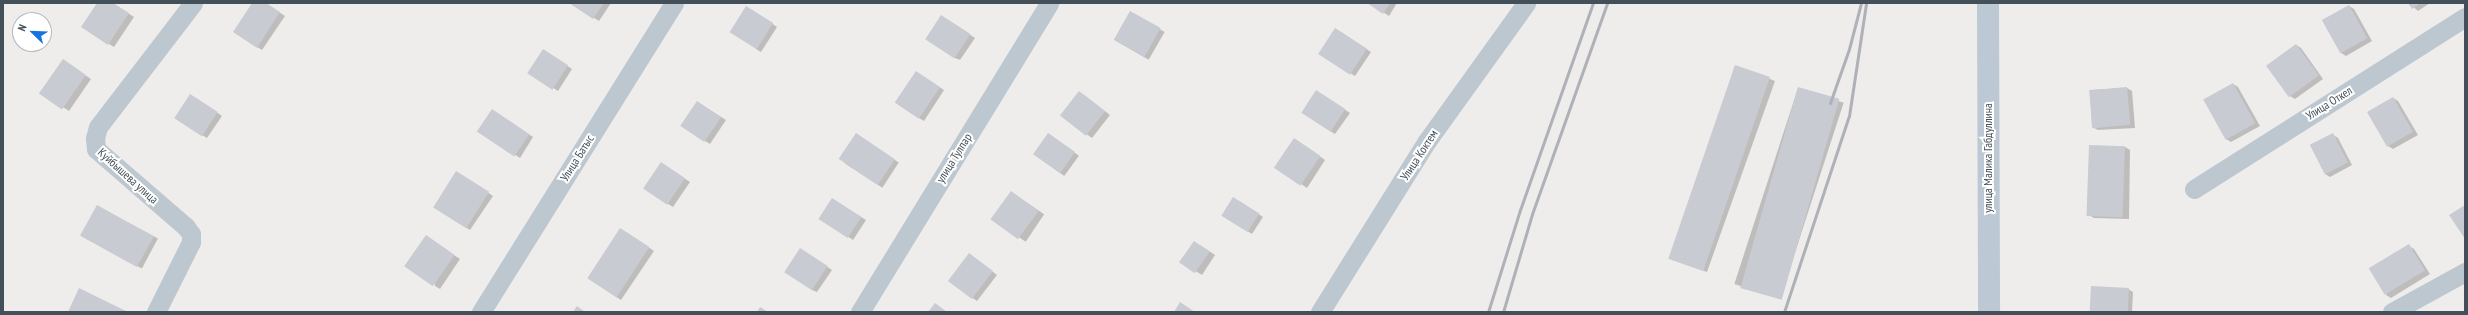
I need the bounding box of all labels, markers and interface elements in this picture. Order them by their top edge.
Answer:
north arrow [12,12,52,52]
text: N [14,22,29,33]
street label: Улица Откел [2303,83,2355,123]
street label: улица Малика Габдуллина [1981,103,1995,213]
street label: Улица Коктем [1397,127,1441,183]
street label: улица Тулпар [933,131,975,185]
street label: Улица Батыс [557,132,597,184]
street label: Куйбышева улица [95,145,161,207]

